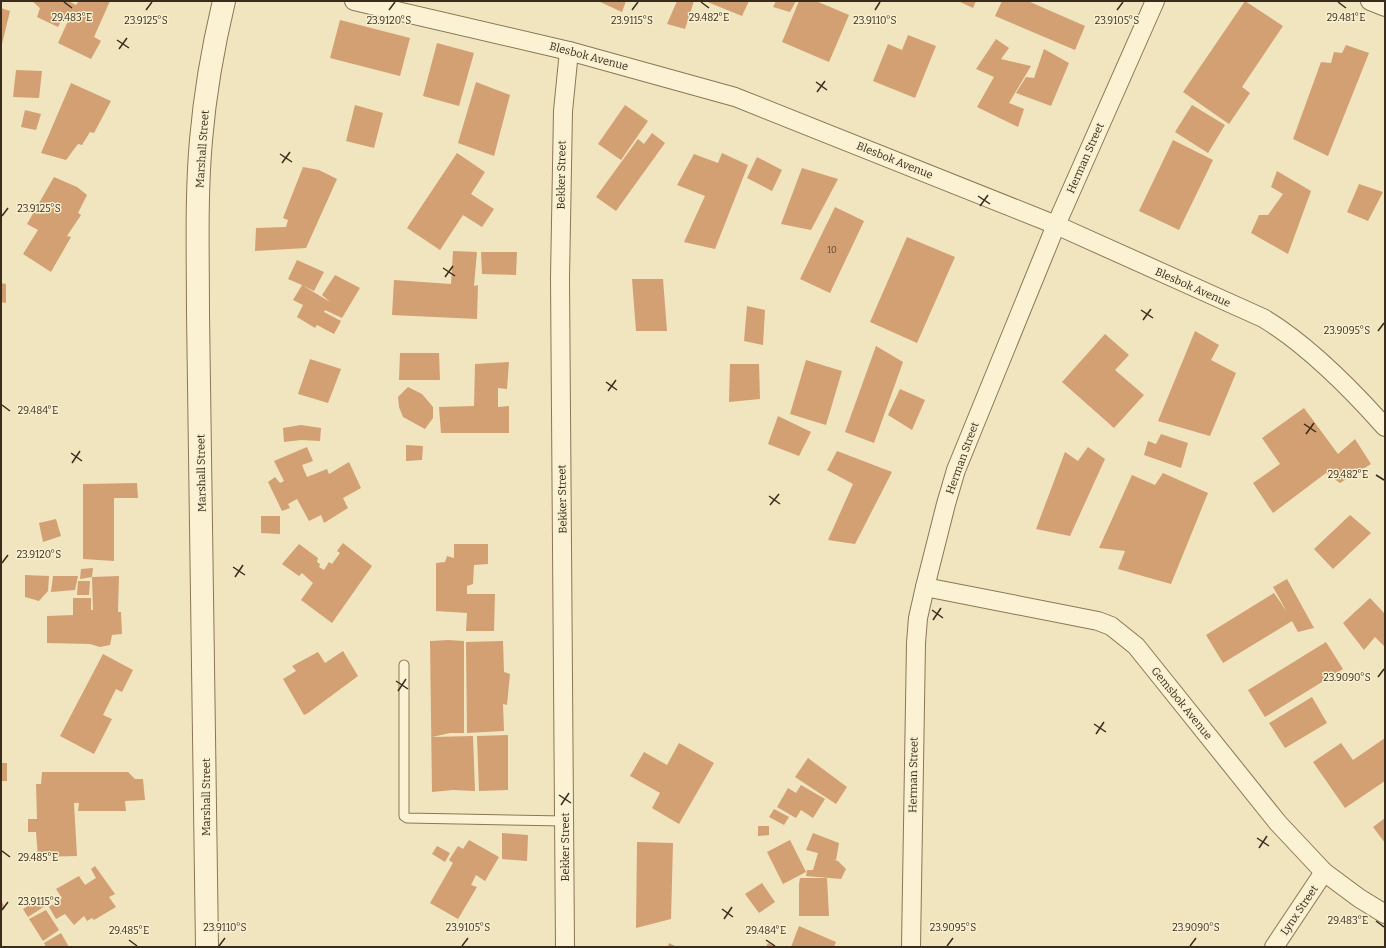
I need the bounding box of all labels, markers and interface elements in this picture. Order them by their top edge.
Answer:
text: 29.483°E [52,12,92,24]
text: 29.482°E [689,12,729,24]
text: 29.481°E [1327,12,1365,24]
text: 23.9125°S [124,15,168,27]
text: 23.9120°S [367,15,411,27]
text: 23.9115°S [611,15,653,27]
text: 23.9110°S [853,15,897,27]
text: 23.9105°S [1095,15,1139,27]
street label: Blesbok Avenue [548,40,630,73]
street label: Marshall Street [193,110,212,188]
street label: Herman Street [1064,121,1107,196]
street label: Blesbok Avenue [855,139,935,182]
street label: Bekker Street [554,140,569,210]
text: 23.9125°S [17,203,61,215]
house number: 10 [827,245,837,255]
street label: Blesbok Avenue [1153,265,1233,310]
text: 23.9095°S [1324,325,1370,337]
text: 29.484°E [18,405,58,417]
street label: Herman Street [943,420,982,496]
street label: Marshall Street [194,434,209,512]
street label: Bekker Street [555,464,570,534]
text: 29.482°E [1328,469,1368,481]
text: 23.9120°S [17,549,61,561]
street label: Gemsbok Avenue [1148,664,1215,742]
text: 23.9090°S [1323,672,1371,684]
street label: Herman Street [906,737,921,813]
street label: Marshall Street [200,758,213,836]
street label: Bekker Street [559,812,572,882]
text: 29.485°E [18,852,58,864]
street label: Lynx Street [1278,883,1321,938]
text: 23.9115°S [18,896,60,908]
text: 29.483°E [1328,915,1368,927]
text: 23.9110°S [203,922,247,934]
text: 23.9105°S [446,922,490,934]
text: 23.9095°S [930,922,976,934]
text: 23.9090°S [1172,922,1220,934]
text: 29.485°E [109,925,149,937]
text: 29.484°E [746,925,786,937]

